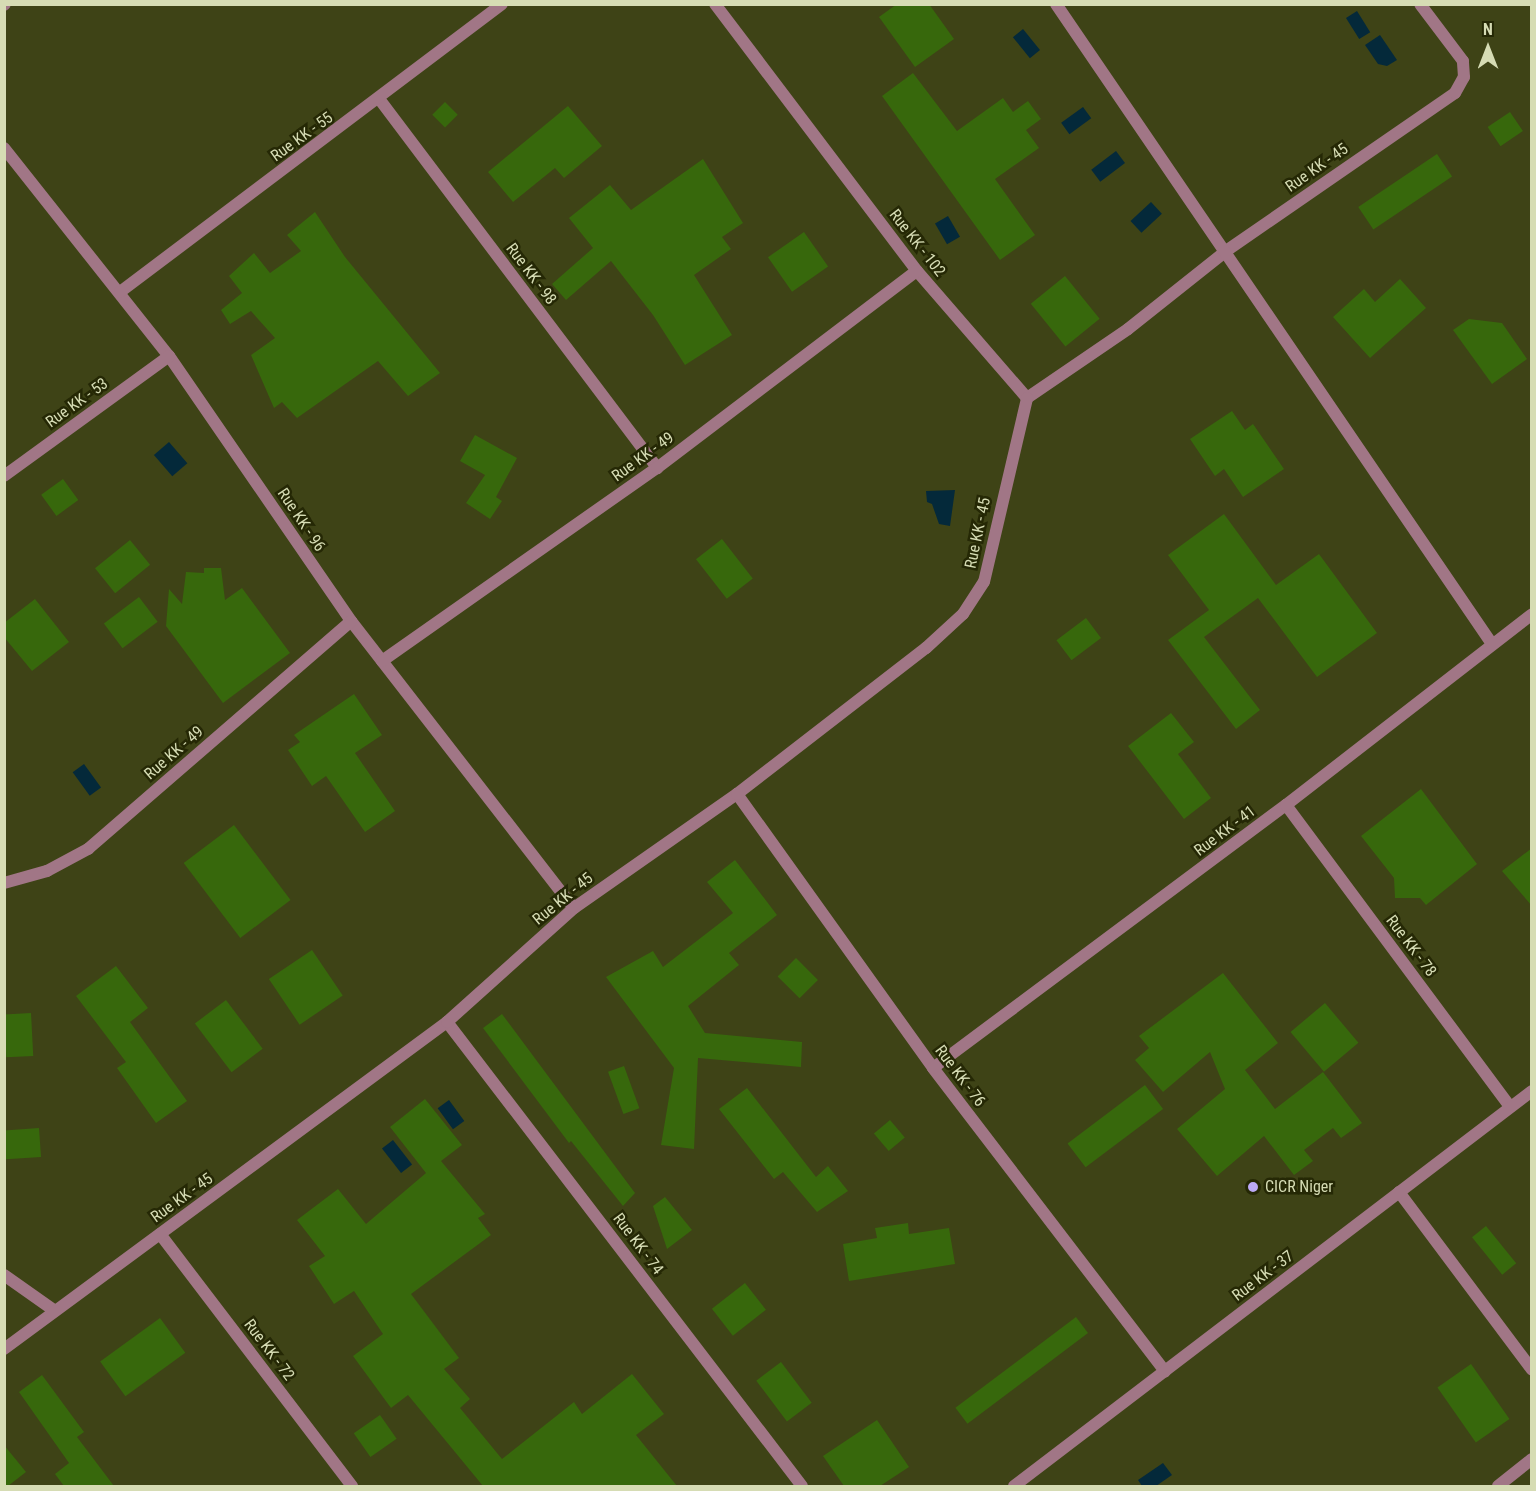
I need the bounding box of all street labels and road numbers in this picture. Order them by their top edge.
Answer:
street label: Rue KK - 55 [267,108,337,166]
street label: Rue KK - 45 [1282,139,1352,197]
street label: Rue KK - 102 [885,206,949,280]
street label: Rue KK - 98 [502,239,560,309]
street label: Rue KK - 53 [42,374,112,432]
street label: Rue KK - 49 [608,428,678,486]
street label: Rue KK - 96 [273,485,329,555]
street label: Rue KK - 45 [961,496,995,570]
street label: Rue KK - 49 [141,722,207,784]
street label: Rue KK - 41 [1190,802,1260,860]
street label: Rue KK - 45 [529,869,597,929]
street label: Rue KK - 78 [1382,911,1440,981]
street label: Rue KK - 76 [931,1041,989,1111]
street label: Rue KK - 45 [147,1169,217,1227]
street label: Rue KK - 74 [609,1209,667,1279]
street label: Rue KK - 37 [1228,1247,1298,1305]
street label: Rue KK - 72 [240,1315,298,1385]

